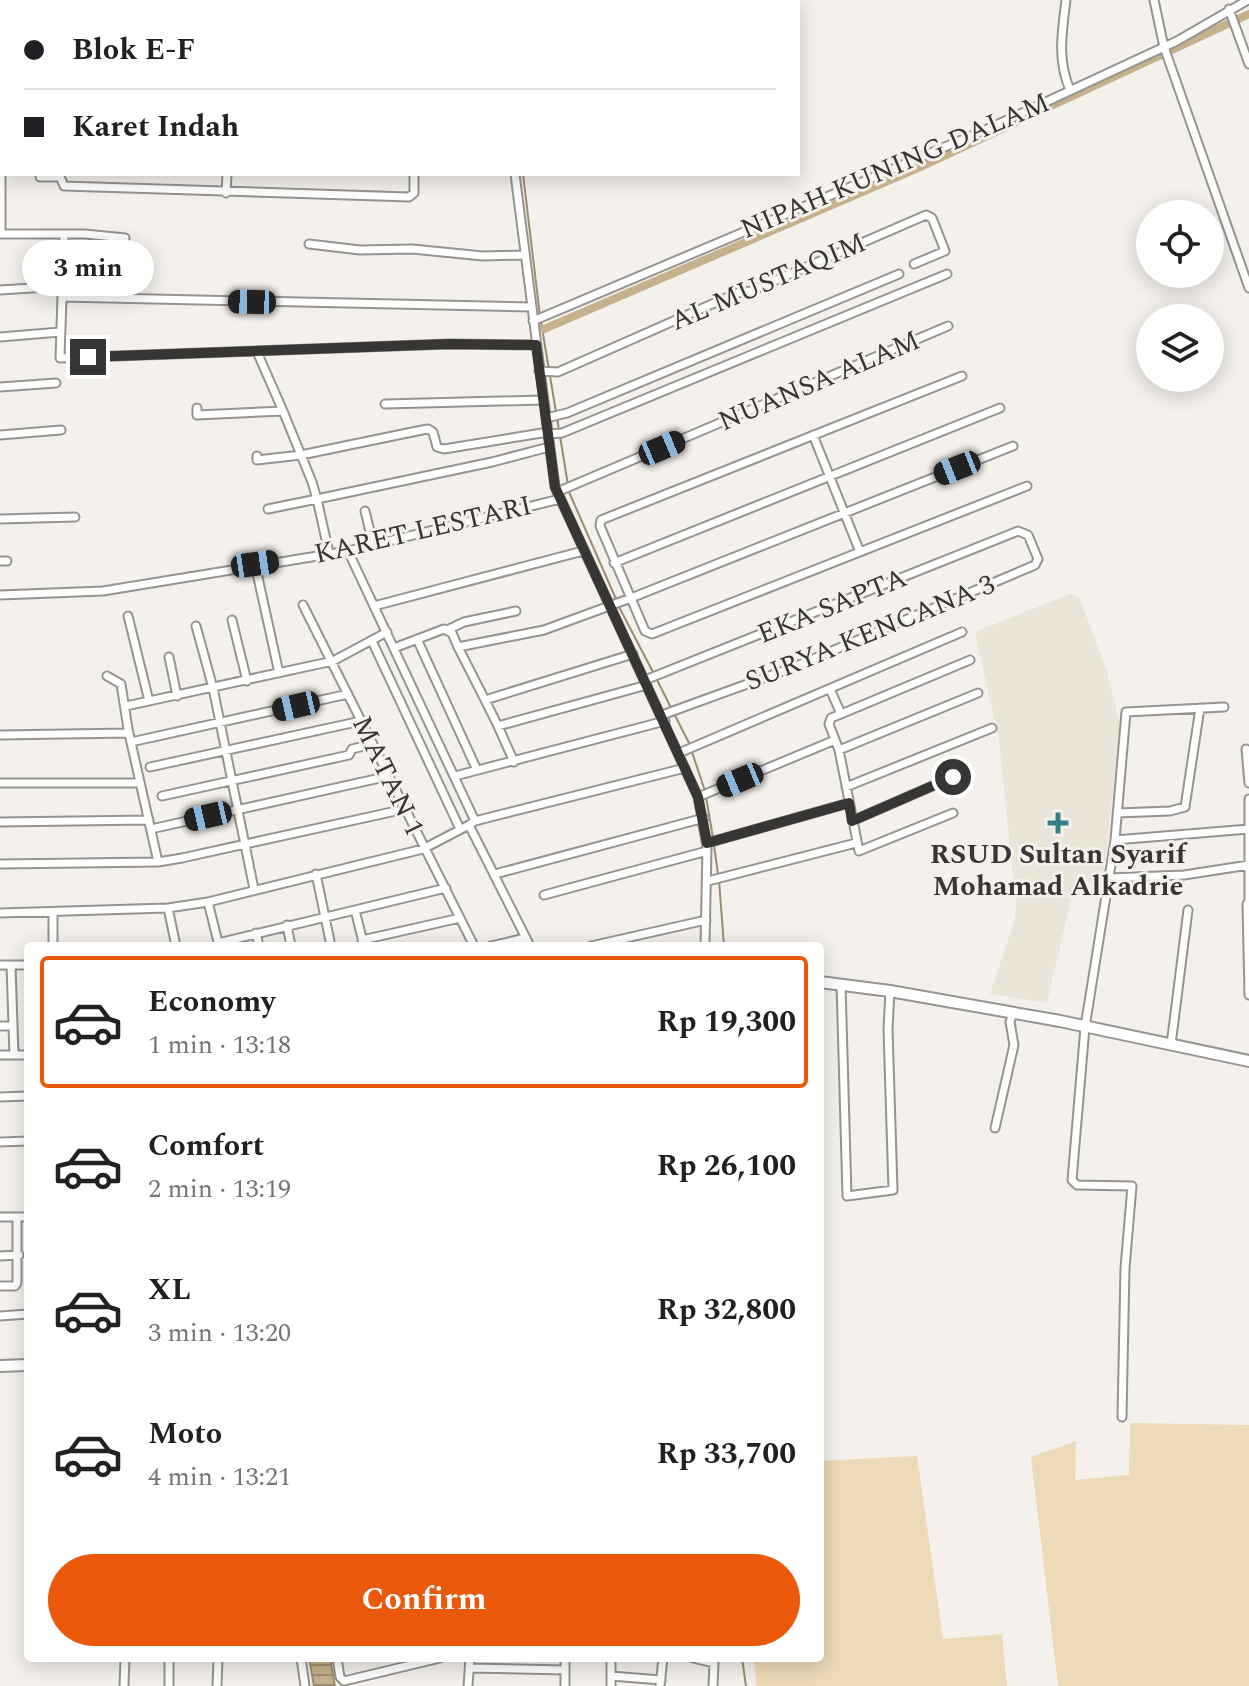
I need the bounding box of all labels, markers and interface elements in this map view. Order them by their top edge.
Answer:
text: Blok E-F [72,27,195,73]
street label: NIPAH KUNING DALAM [734,81,1056,251]
text: Karet Indah [72,104,239,150]
map controls [1136,200,1224,392]
button: locate [1136,200,1224,288]
street label: AL MUSTAQIM [664,221,872,343]
callout: 3 min [22,241,154,297]
text: 3 min [53,248,123,288]
car [228,290,276,314]
button: layers [1136,304,1224,392]
street label: NUANSA ALAM [712,319,926,443]
route end [70,339,106,375]
car [635,428,689,468]
car [930,448,984,488]
street label: KARET LESTARI [310,484,536,576]
car [230,549,280,579]
street label: EKA SAPTA [751,556,913,656]
street label: SURYA KENCANA 3 [739,563,1001,703]
car [270,689,322,723]
street label: MATAN 1 [340,708,436,844]
route start [935,759,971,795]
car [713,760,767,800]
car [182,799,234,833]
marker: RSUD Sultan Syarif Mohamad Alkadrie [1047,812,1069,834]
place label: RSUD Sultan Syarif Mohamad Alkadrie [930,833,1188,908]
text: Economy [148,979,275,1025]
icon: car [52,986,124,1058]
text: Rp 19,300 [657,999,796,1045]
text: 1 min · 13:18 [148,1025,291,1065]
text: Comfort [148,1123,264,1169]
icon: car [52,1130,124,1202]
text: Rp 26,100 [657,1143,796,1189]
text: 2 min · 13:19 [148,1169,291,1209]
text: XL [148,1267,191,1313]
icon: car [52,1274,124,1346]
text: Rp 32,800 [657,1287,796,1333]
text: 3 min · 13:20 [148,1313,291,1353]
text: Moto [148,1411,222,1457]
icon: car [52,1418,124,1490]
text: Rp 33,700 [657,1431,796,1477]
text: 4 min · 13:21 [148,1457,291,1497]
button: Confirm [48,1554,800,1646]

